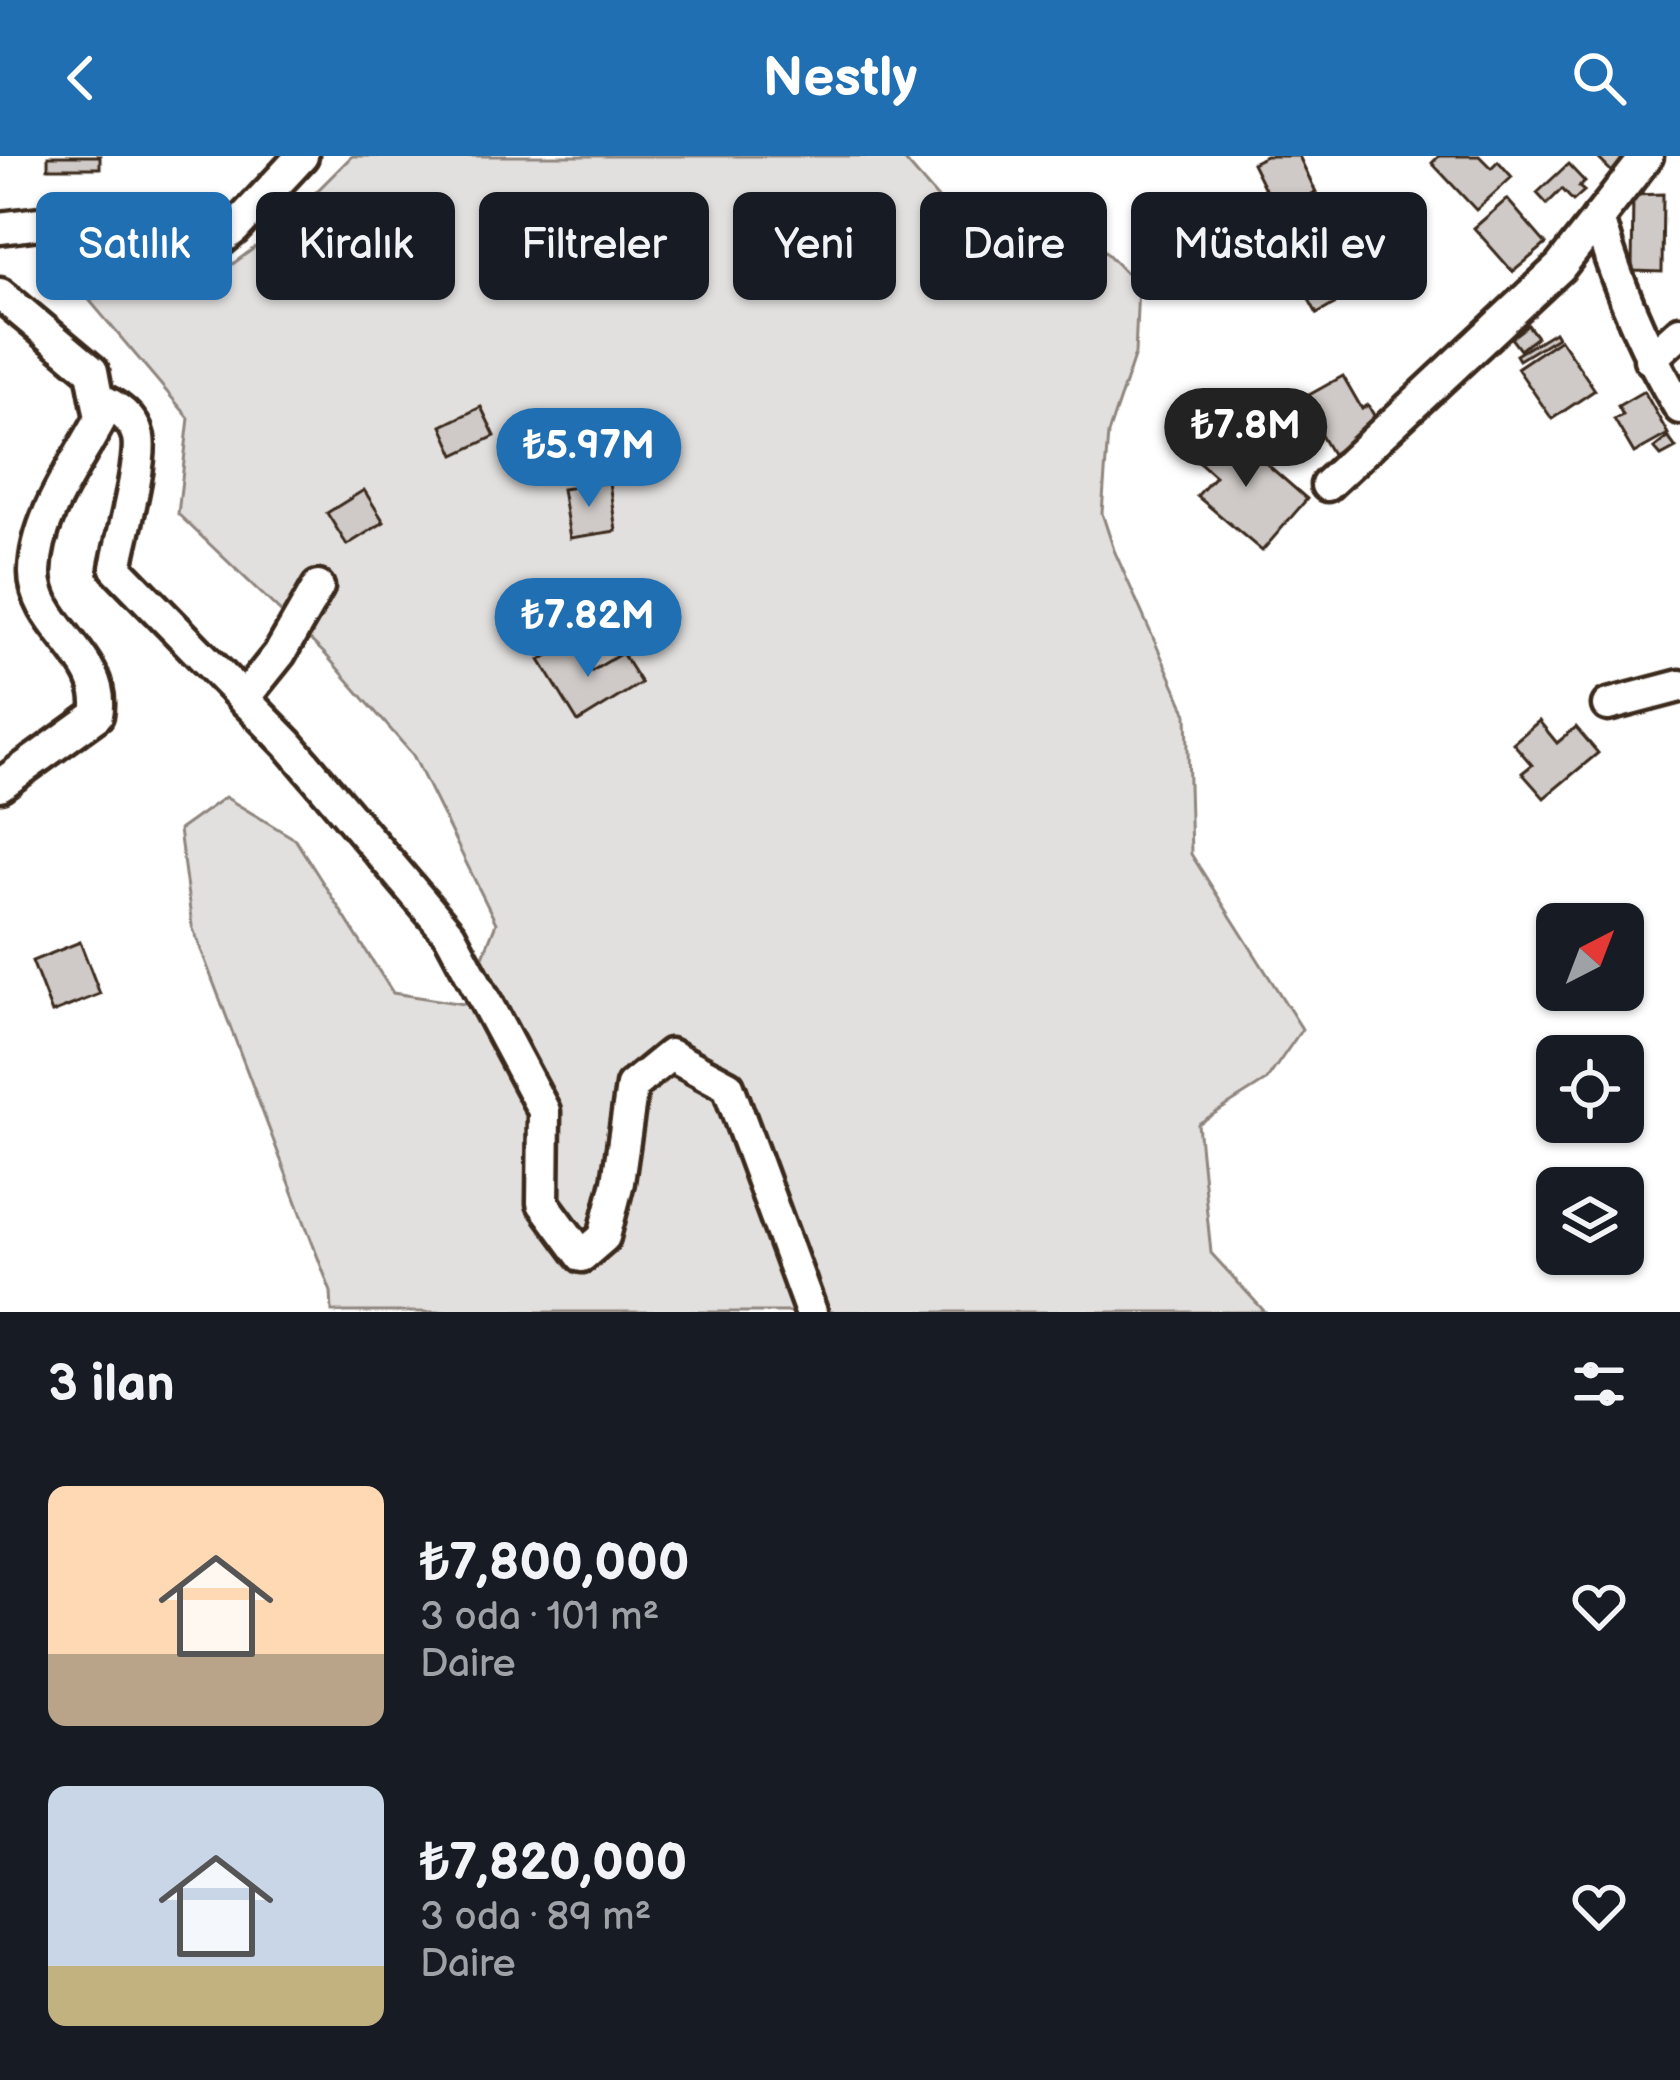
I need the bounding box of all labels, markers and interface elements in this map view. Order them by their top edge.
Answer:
icon: back [48,45,114,111]
icon: search [1566,45,1632,111]
text: Nestly [763,46,917,111]
chip: Satılık [36,192,232,300]
chip: Kiralık [256,192,455,300]
chip: Filtreler [479,192,709,300]
chip: Yeni [733,192,896,300]
chip: Daire [920,192,1107,300]
chip: Müstakil ev [1131,192,1427,300]
pin: ₺7.8M [1162,388,1330,490]
text: ₺7.8M [1191,403,1301,450]
pin: ₺5.97M [491,408,687,510]
text: ₺5.97M [523,423,655,470]
pin: ₺7.82M [490,578,686,680]
text: ₺7.82M [522,593,654,640]
north arrow [1536,903,1644,1011]
map controls [1536,903,1644,1275]
button: locate [1536,1035,1644,1143]
button: layers [1536,1167,1644,1275]
icon: filters [1566,1351,1632,1417]
text: 3 ilan [48,1354,175,1415]
text: ₺7,800,000 [420,1533,690,1594]
icon: home [144,1534,288,1678]
icon: heart [1566,1573,1632,1639]
text: 3 oda · 101 m² [420,1594,659,1641]
text: Daire [420,1641,516,1688]
text: ₺7,820,000 [420,1833,687,1894]
icon: home [144,1834,288,1978]
icon: heart [1566,1873,1632,1939]
text: 3 oda · 89 m² [420,1894,651,1941]
text: Daire [420,1941,516,1988]

